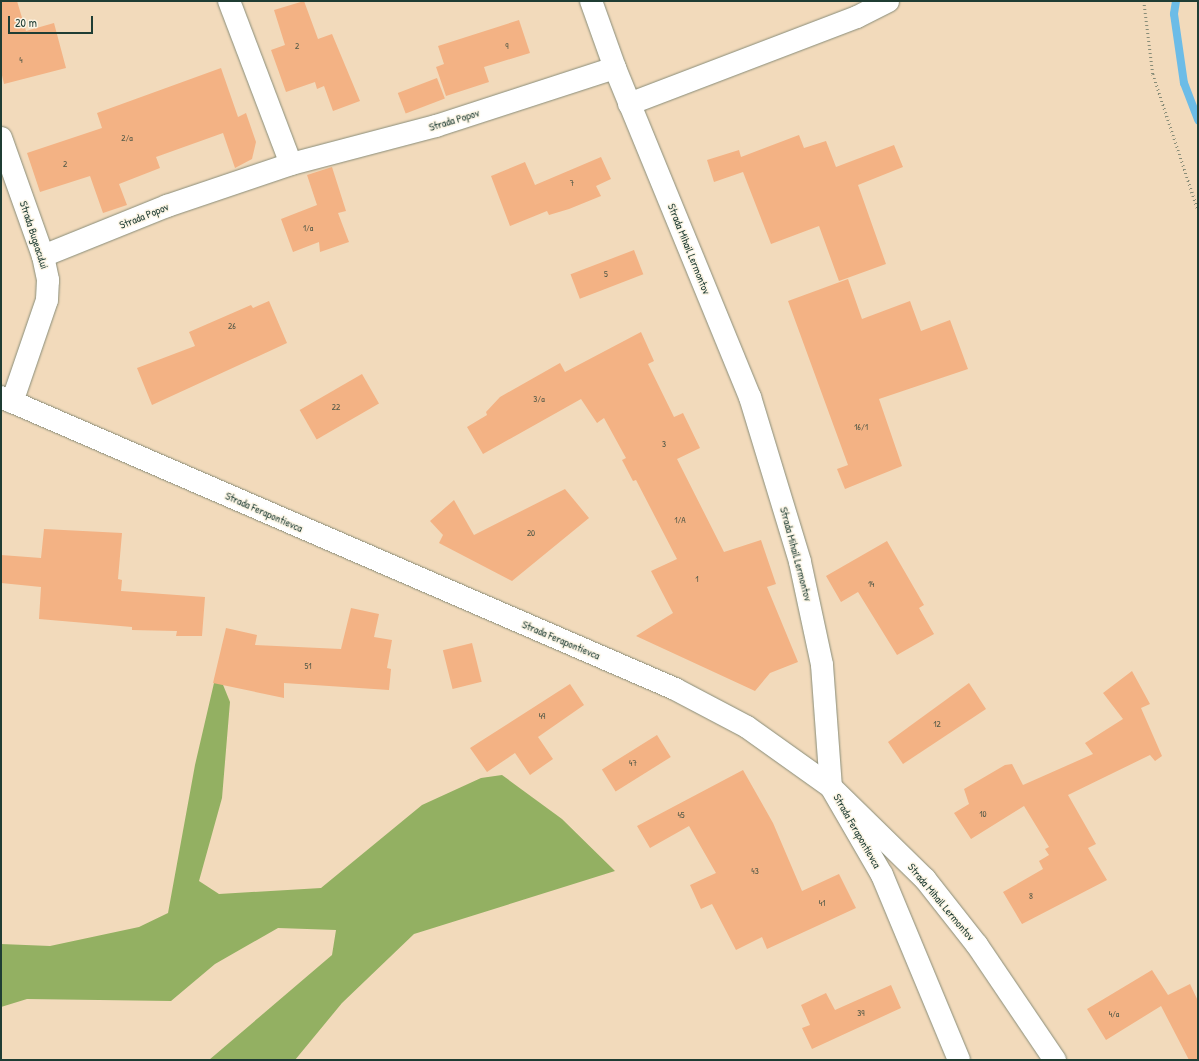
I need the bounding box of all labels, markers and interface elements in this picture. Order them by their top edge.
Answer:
scale bar [10,8,95,34]
text: 20 m [15,14,37,31]
house number: 2 [295,41,299,51]
house number: 9 [505,41,509,51]
house number: 4 [19,55,23,65]
street label: Strada Popov [427,106,481,134]
house number: 2/a [121,133,133,143]
house number: 2 [63,159,67,169]
house number: 7 [570,178,574,188]
street label: Strada Bugeacului [17,199,51,271]
street label: Strada Popov [118,200,170,232]
street label: Strada Mihail Lermontov [665,202,713,296]
house number: 1/a [303,223,313,233]
house number: 5 [604,269,608,279]
house number: 26 [228,321,236,331]
house number: 3/a [533,394,545,404]
house number: 22 [332,402,340,412]
house number: 16/1 [854,422,868,432]
house number: 3 [662,439,666,449]
street label: Strada Ferapontievca [223,489,305,535]
street label: Strada Mihail Lermontov [777,506,815,602]
house number: 1/A [674,515,686,525]
house number: 20 [527,528,535,538]
house number: 1 [695,574,699,584]
house number: 14 [868,579,874,589]
street label: Strada Ferapontievca [520,618,602,662]
house number: 51 [304,661,312,671]
house number: 49 [539,711,545,721]
house number: 12 [933,719,941,729]
house number: 47 [629,758,637,768]
street label: Strada Ferapontievca [830,792,884,870]
house number: 10 [979,809,987,819]
house number: 45 [677,810,685,820]
street label: Strada Mihail Lermontov [905,861,977,943]
house number: 43 [751,866,759,876]
house number: 8 [1029,891,1033,901]
house number: 41 [819,898,825,908]
house number: 39 [857,1008,865,1018]
house number: 4/a [1109,1009,1119,1019]

